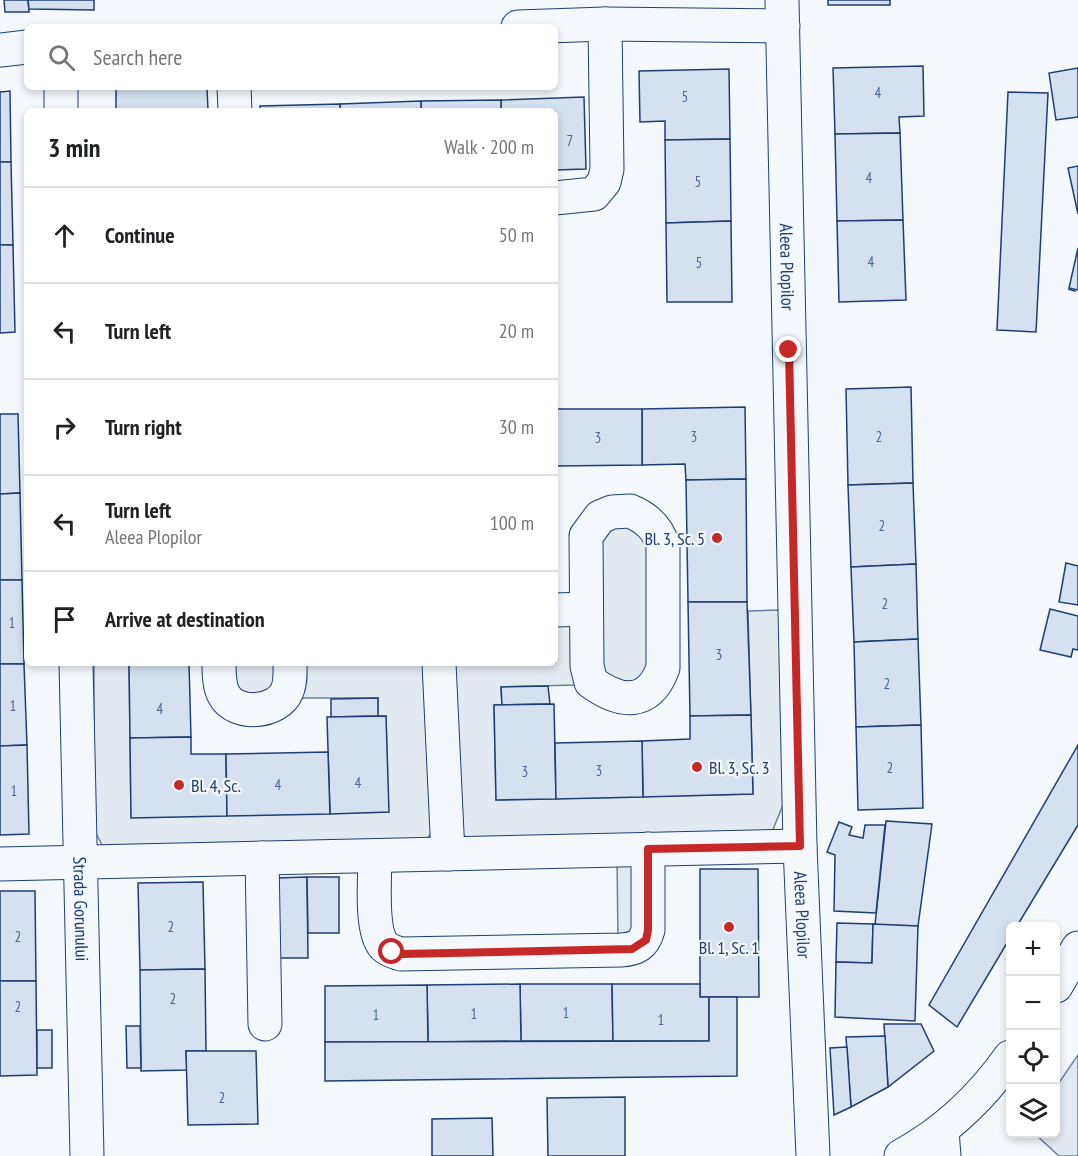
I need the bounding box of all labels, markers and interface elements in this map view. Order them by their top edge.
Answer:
search box [24,24,558,90]
icon: search [45,41,78,74]
text: Search here [93,43,182,71]
house number: 4 [875,83,882,102]
house number: 5 [682,87,688,106]
text: 3 min [48,131,101,164]
house number: 7 [567,131,573,150]
text: Walk · 200 m [444,134,534,160]
house number: 4 [866,168,873,187]
house number: 5 [695,172,701,191]
icon: ahead [48,219,81,252]
text: Continue [105,221,175,249]
text: 50 m [499,222,534,248]
street label: Aleea Plopilor [775,223,800,311]
house number: 4 [868,252,875,271]
house number: 5 [696,253,702,272]
icon: left [48,315,81,348]
text: Turn left [105,317,171,345]
text: 20 m [499,318,534,344]
route end [775,336,801,362]
icon: right [48,411,81,444]
text: Turn right [105,413,182,441]
text: 30 m [499,414,534,440]
house number: 3 [691,427,697,446]
house number: 2 [876,427,882,446]
house number: 3 [595,428,601,447]
text: Turn left [105,496,171,524]
icon: left [48,507,81,540]
text: 100 m [490,510,534,536]
house number: 2 [879,516,885,535]
text: Aleea Plopilor [105,524,202,550]
place label: Bl. 3, Sc. 5 [644,527,705,550]
marker: Bl. 3, Sc. 5 [710,531,724,545]
house number: 2 [882,594,888,613]
icon: arrive [48,603,81,636]
text: Arrive at destination [105,605,265,633]
house number: 1 [9,613,15,632]
house number: 3 [716,645,722,664]
house number: 2 [884,674,890,693]
house number: 1 [10,696,16,715]
house number: 4 [157,699,164,718]
place label: Bl. 3, Sc. 3 [709,756,770,779]
house number: 2 [887,758,893,777]
marker: Bl. 3, Sc. 3 [690,760,704,774]
house number: 3 [596,761,602,780]
house number: 3 [522,762,528,781]
house number: 4 [355,773,362,792]
place label: Bl. 4, Sc. [191,774,241,797]
house number: 4 [275,775,282,794]
marker: Bl. 4, Sc. [172,778,186,792]
house number: 1 [11,781,17,800]
street label: Strada Gorunului [69,856,94,962]
street label: Aleea Plopilor [790,871,816,959]
house number: 2 [168,917,174,936]
marker: Bl. 1, Sc. 1 [722,920,736,934]
map controls [1006,922,1060,1138]
button: + [1006,922,1060,976]
house number: 2 [15,927,21,946]
place label: Bl. 1, Sc. 1 [699,936,759,959]
route start [378,938,404,964]
button: − [1006,976,1060,1030]
house number: 2 [170,989,176,1008]
house number: 2 [15,997,21,1016]
house number: 1 [563,1003,569,1022]
house number: 1 [471,1004,477,1023]
house number: 1 [373,1005,379,1024]
house number: 1 [658,1010,664,1029]
button: locate [1006,1030,1060,1084]
button: layers [1006,1084,1060,1138]
house number: 2 [219,1088,225,1107]

